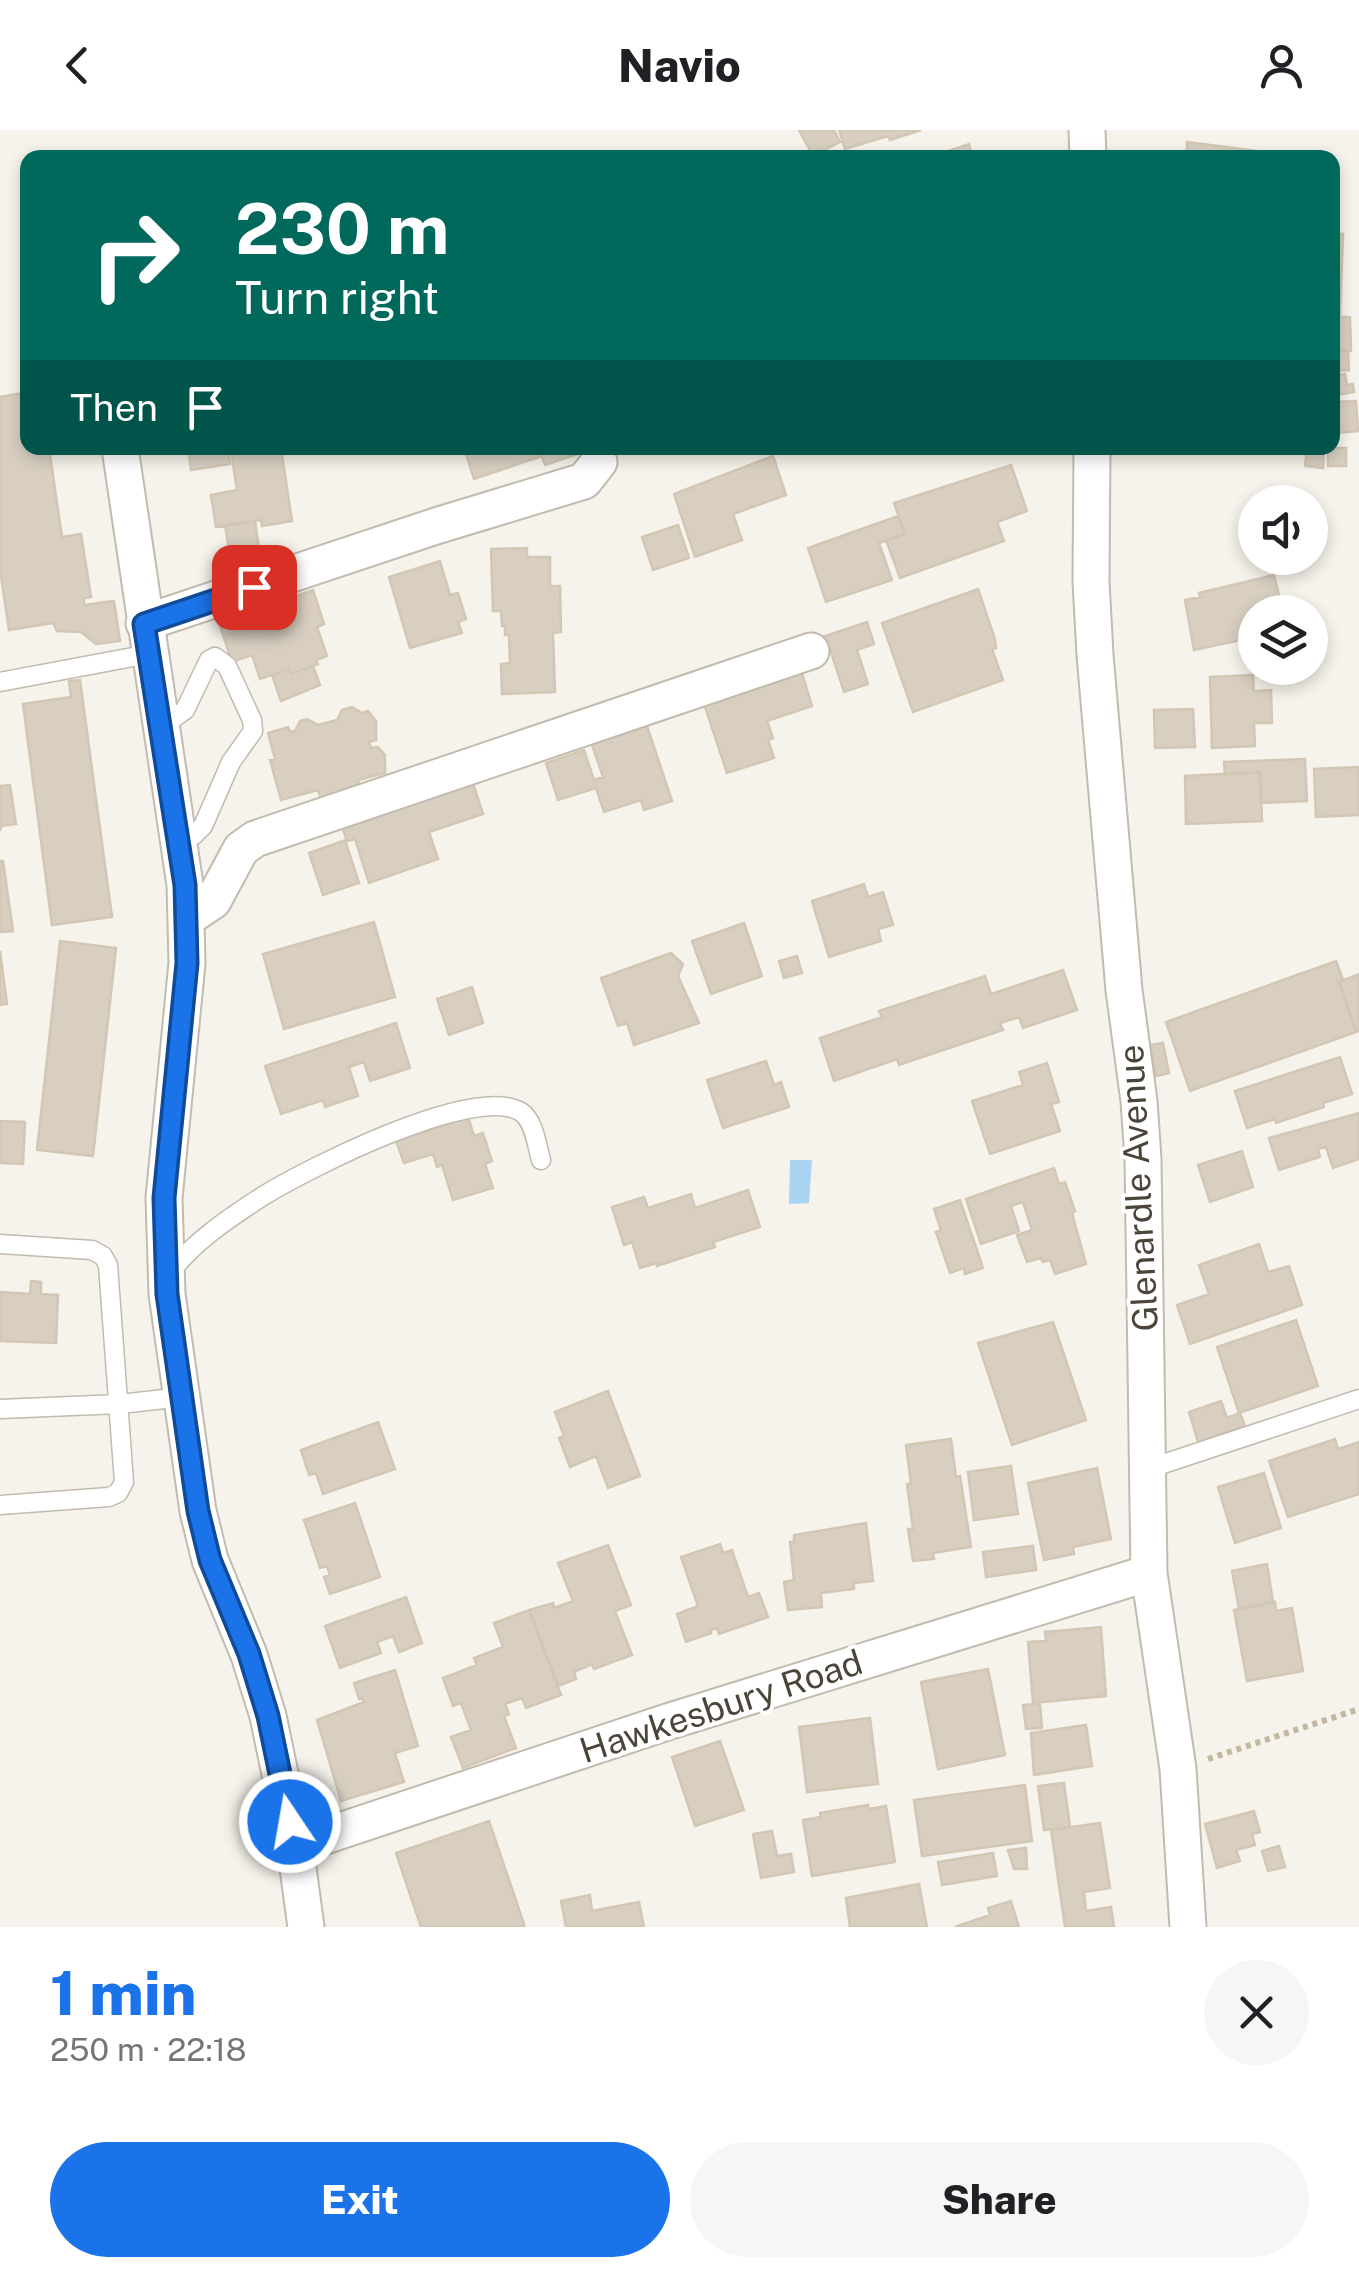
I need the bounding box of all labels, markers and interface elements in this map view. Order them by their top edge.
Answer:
icon: back [50,38,105,93]
icon: person [1254,38,1309,93]
text: Navio [618,39,741,92]
text: 230 m [235,187,449,270]
icon: right [70,190,200,320]
text: Turn right [235,271,439,324]
icon: arrive [178,380,233,435]
text: Then [70,385,158,430]
map controls [1238,485,1328,685]
button: sound [1238,485,1328,575]
pin [212,545,297,630]
icon: arrive [227,560,282,615]
button: layers [1238,595,1328,685]
street label: Glenardle Avenue [1110,1043,1166,1333]
street label: Hawkesbury Road [575,1641,867,1771]
position arrow [238,1770,342,1874]
text: 1 min [50,1958,197,2029]
button: close [1204,1960,1309,2065]
text: 250 m · 22:18 [50,2031,246,2068]
button: Exit [50,2142,670,2257]
button: Share [690,2142,1309,2257]

